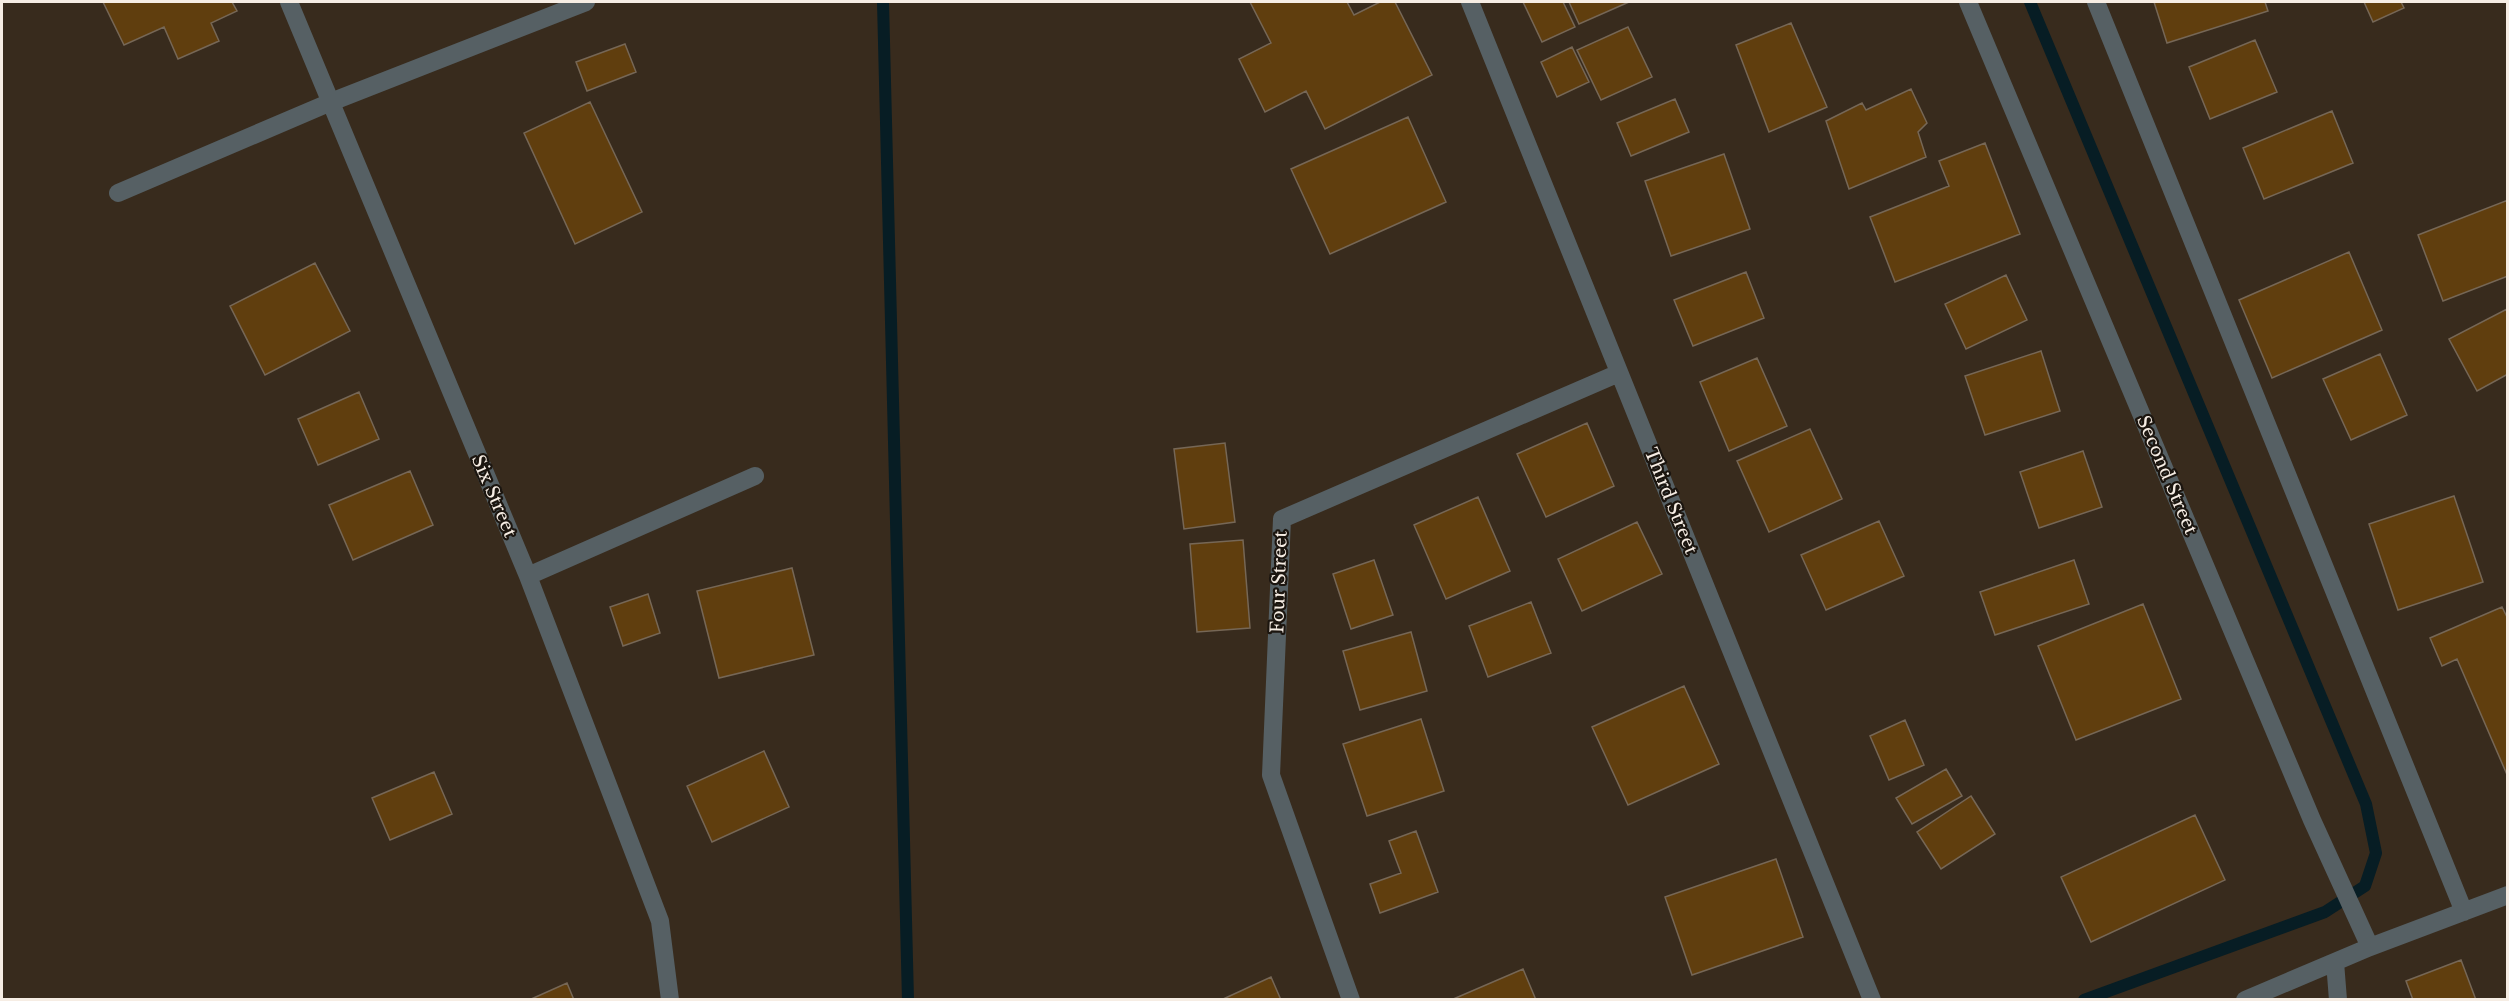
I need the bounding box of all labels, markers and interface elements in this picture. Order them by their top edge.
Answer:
street label: Second Street [2132,412,2202,538]
street label: Third Street [1640,445,1702,558]
street label: Six Street [467,451,521,541]
street label: Four Street [1266,530,1292,634]

